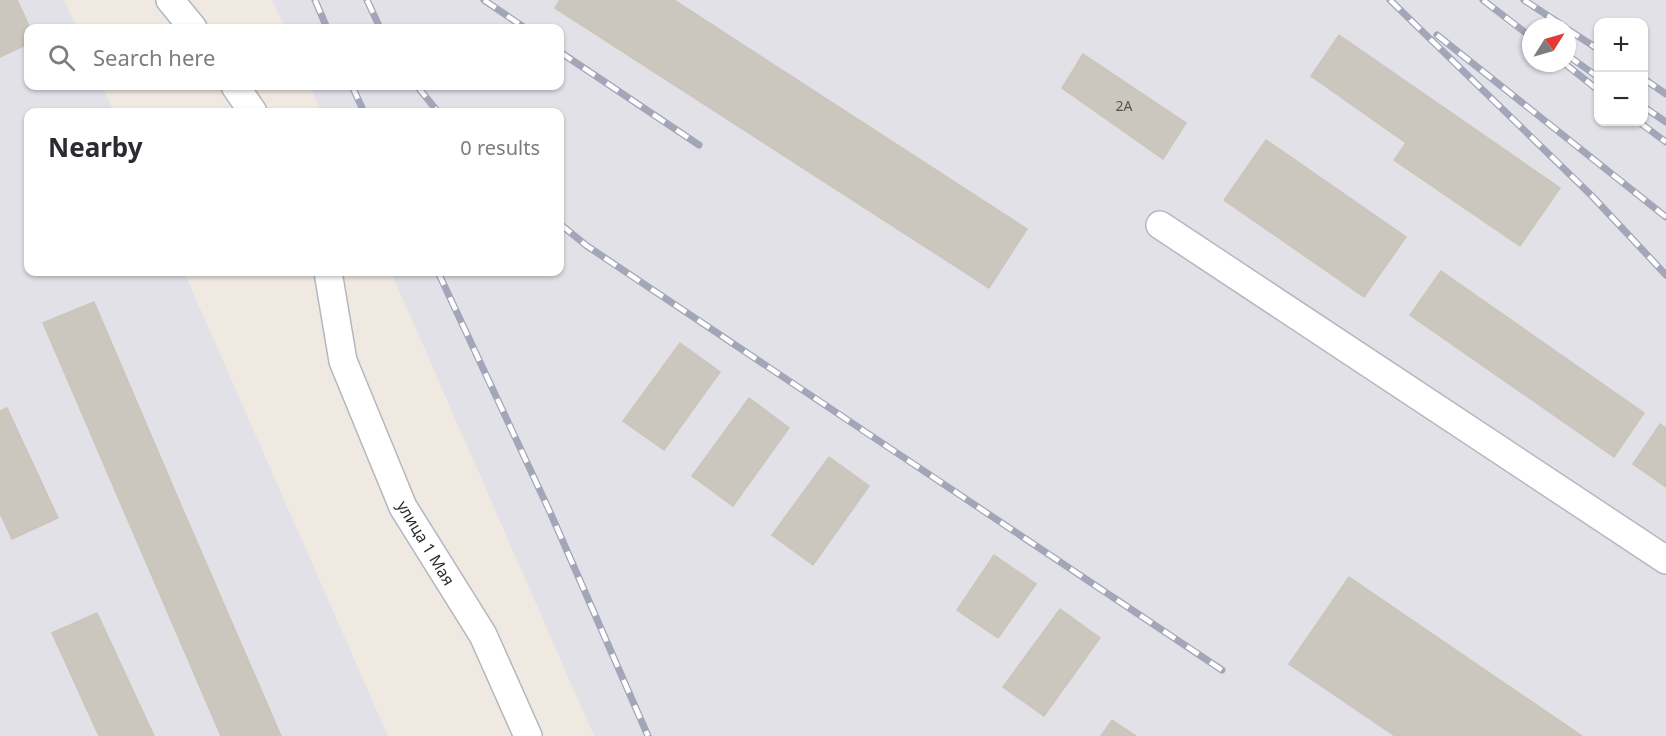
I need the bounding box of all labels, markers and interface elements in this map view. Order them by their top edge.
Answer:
north arrow [1522,18,1576,72]
map controls [1594,18,1648,126]
button: + [1594,18,1648,72]
search box [24,24,564,90]
icon: search [45,41,78,74]
text: Search here [93,42,215,72]
button: − [1594,72,1648,126]
house number: 2А [1116,96,1133,115]
text: Nearby [48,129,143,165]
text: 0 results [460,134,540,161]
street label: улица 1 Мая [392,496,460,590]

